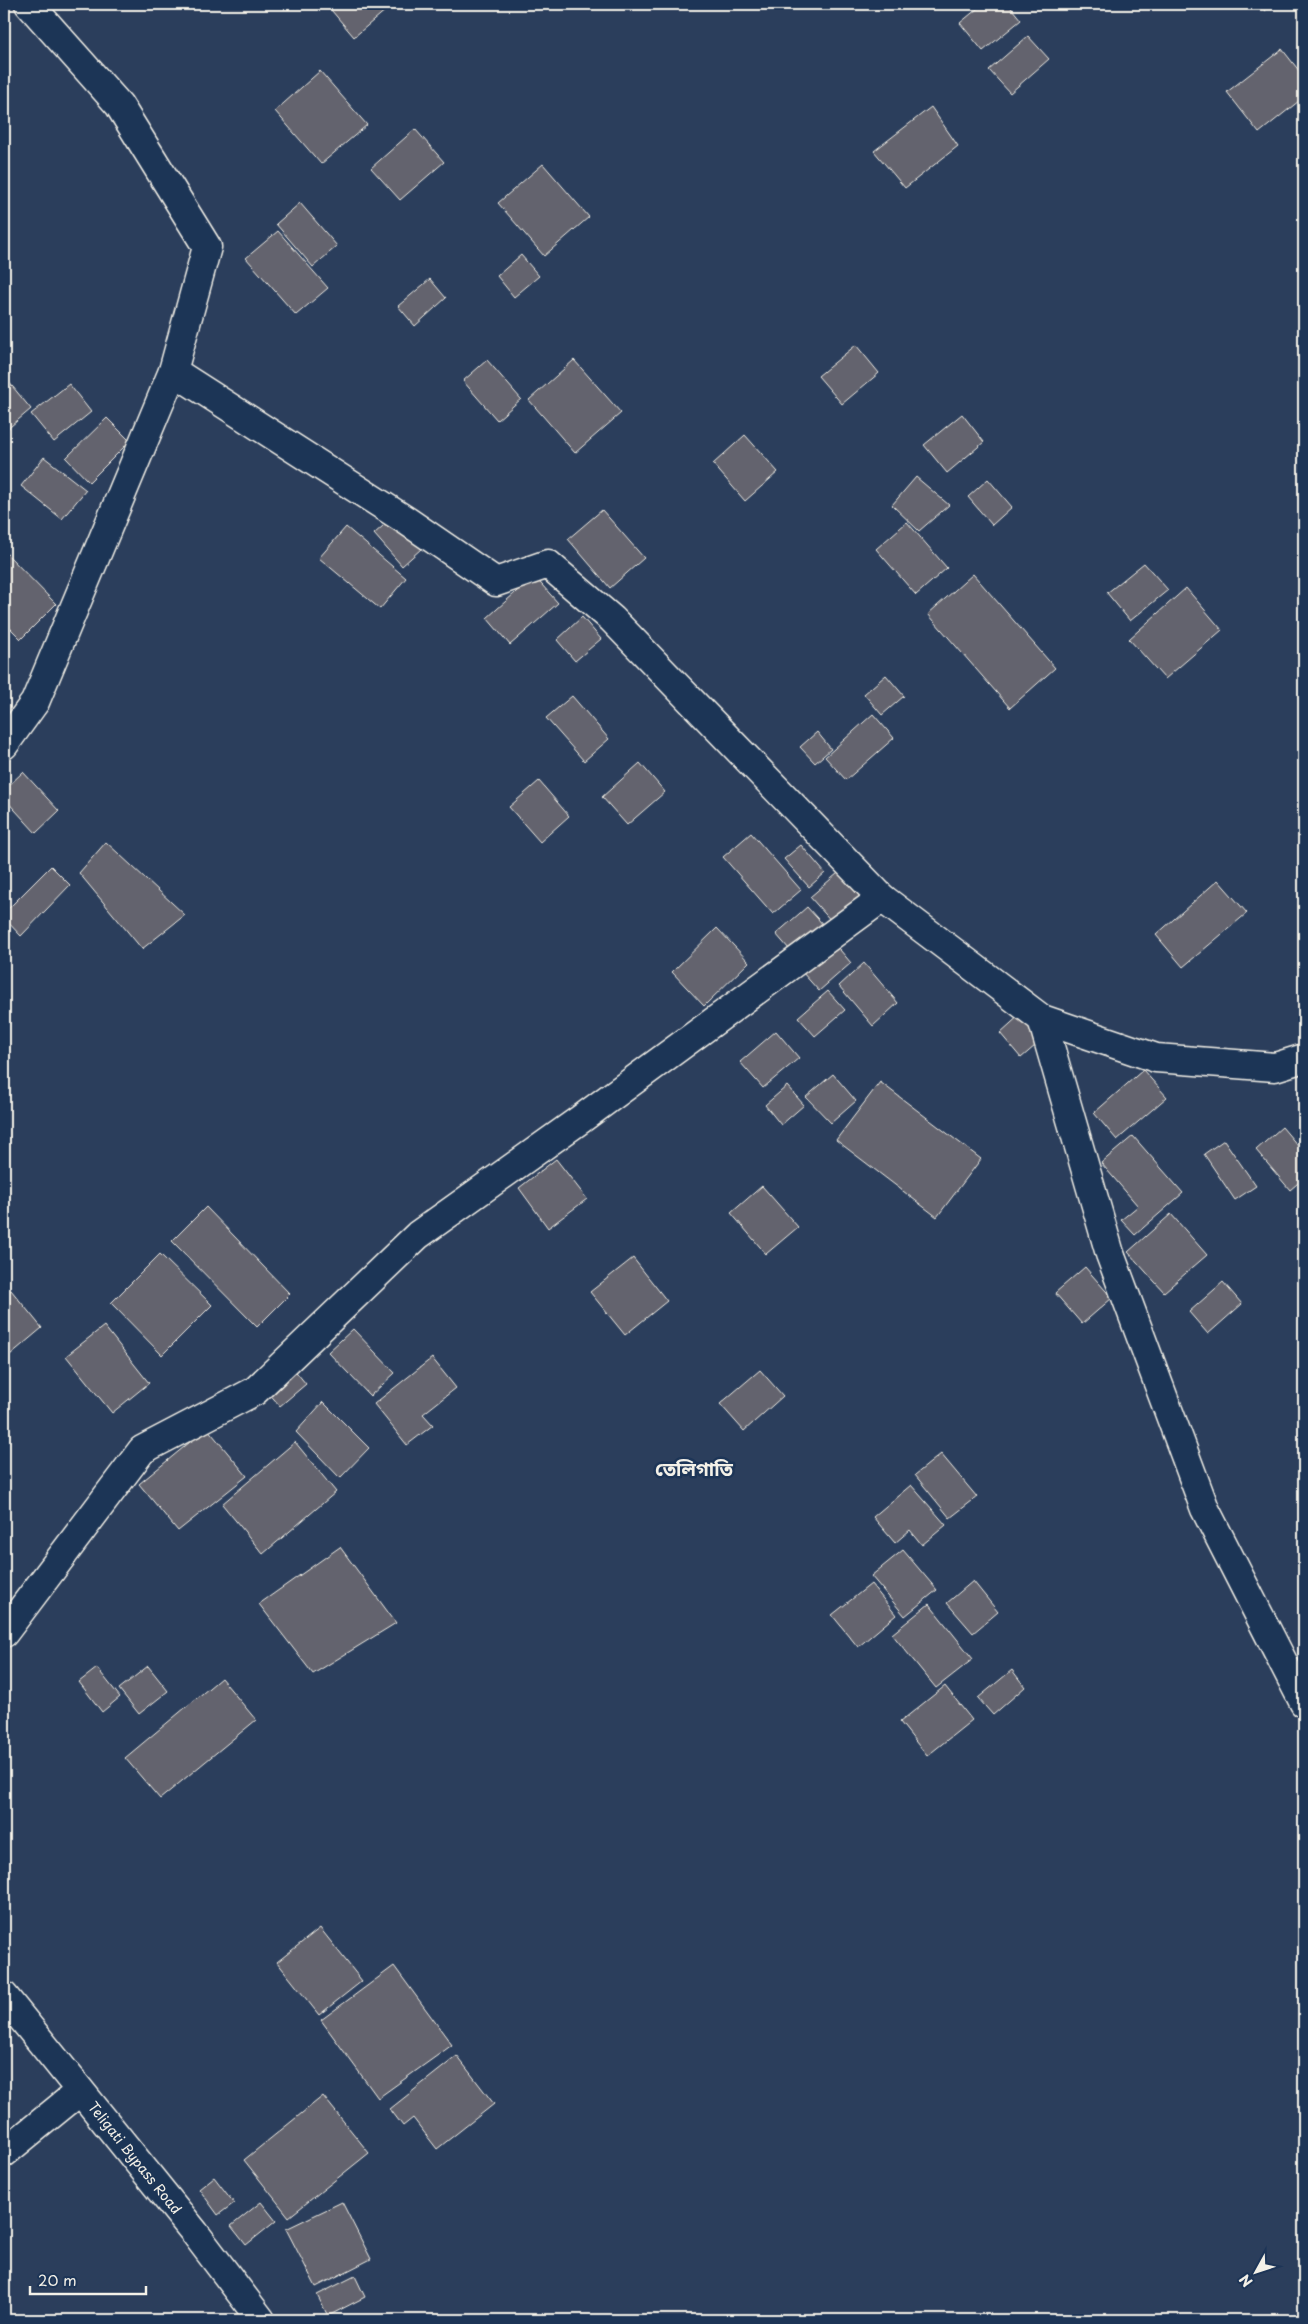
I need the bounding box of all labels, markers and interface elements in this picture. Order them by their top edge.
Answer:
district label: তেলিগাতি [655,1454,734,1482]
street label: Teligati Bypass Road [83,2097,187,2218]
north arrow [1230,2246,1280,2296]
scale bar [30,2264,146,2296]
text: 20 m [38,2268,77,2291]
text: N [1234,2270,1257,2292]

